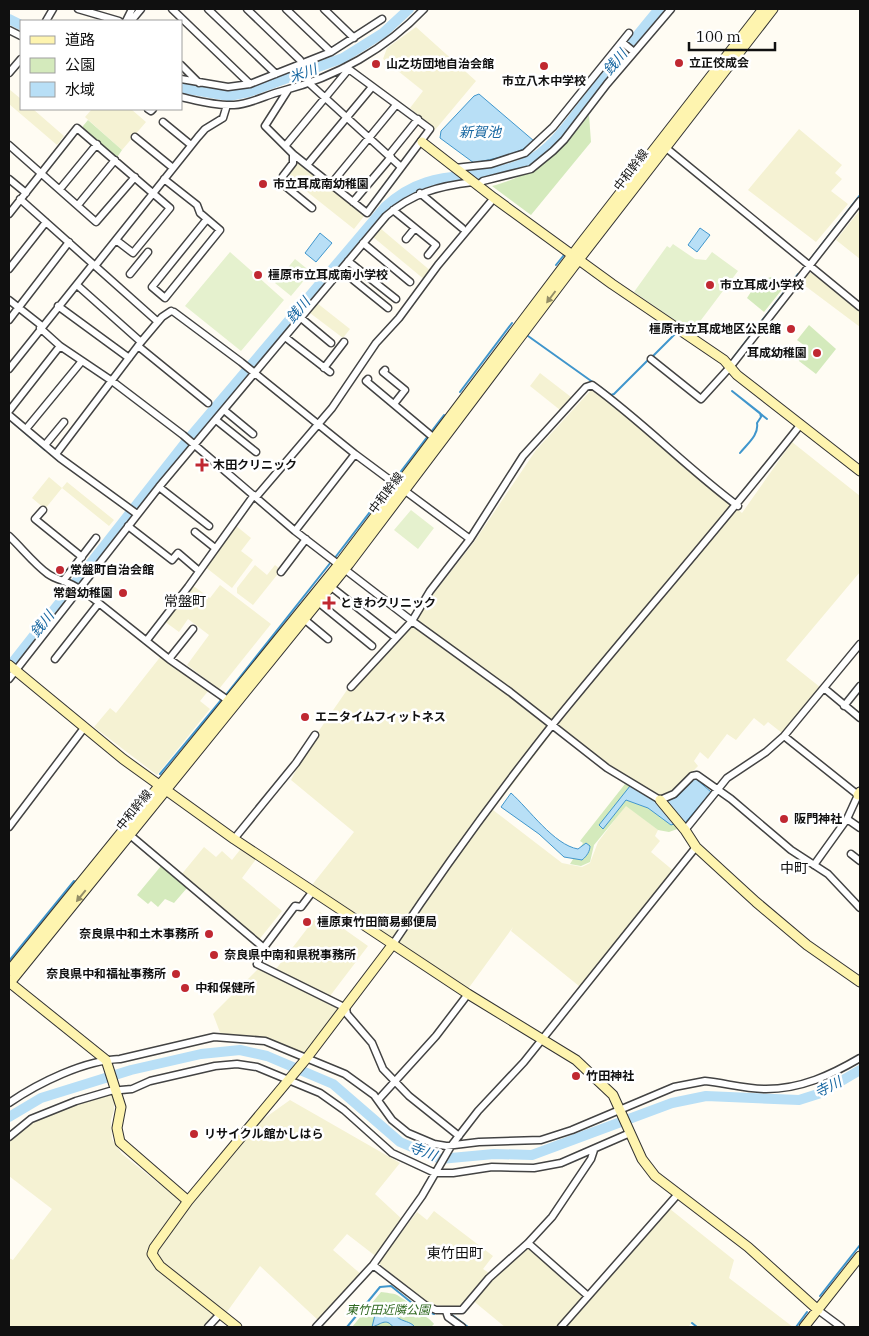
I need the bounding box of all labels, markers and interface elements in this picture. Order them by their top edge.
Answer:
legend [20,20,182,110]
scale bar [689,20,775,52]
text: 100 m [696,27,741,46]
text: 道路 [65,30,95,49]
water label: 銭川 [599,44,632,79]
text: 公園 [65,55,95,74]
place label: 立正佼成会 [689,55,749,70]
place label: 山之坊団地自治会館 [386,56,494,71]
marker: 立正佼成会 [673,57,685,69]
marker: 山之坊団地自治会館 [370,58,382,70]
water label: 米川 [287,59,321,86]
marker: 市立八木中学校 [538,60,550,72]
place label: 市立八木中学校 [502,73,586,88]
text: 水域 [65,80,95,99]
water label: 新賀池 [459,123,503,141]
street label: 中和幹線 [610,146,651,193]
place label: 市立耳成南幼稚園 [273,176,369,191]
marker: 市立耳成南幼稚園 [257,178,269,190]
place label: 橿原市立耳成南小学校 [268,267,388,282]
marker: 橿原市立耳成南小学校 [252,269,264,281]
place label: 市立耳成小学校 [720,277,804,292]
marker: 市立耳成小学校 [704,279,716,291]
one-way arrow [546,290,556,304]
water label: 銭川 [282,292,315,327]
place label: 橿原市立耳成地区公民館 [649,321,781,336]
marker: 橿原市立耳成地区公民館 [785,323,797,335]
place label: 耳成幼稚園 [747,345,807,360]
marker: 耳成幼稚園 [811,347,823,359]
place label: 木田クリニック [213,457,297,472]
marker: 木田クリニック [195,458,209,472]
street label: 中和幹線 [365,469,406,516]
place label: 常盤町自治会館 [70,562,154,577]
marker: 常盤町自治会館 [54,564,66,576]
place label: 常磐幼稚園 [53,585,113,600]
marker: 常磐幼稚園 [117,587,129,599]
district label: 常盤町 [164,592,206,610]
place label: ときわクリニック [340,595,436,610]
marker: ときわクリニック [322,596,336,610]
water label: 銭川 [26,606,59,641]
place label: エニタイムフィットネス [315,709,446,724]
marker: エニタイムフィットネス [299,711,311,723]
street label: 中和幹線 [113,786,155,833]
place label: 阪門神社 [794,811,842,826]
marker: 阪門神社 [778,813,790,825]
district label: 中町 [780,859,808,877]
one-way arrow [75,889,86,902]
place label: 橿原東竹田簡易郵便局 [317,914,437,929]
marker: 橿原東竹田簡易郵便局 [301,916,313,928]
place label: 奈良県中和土木事務所 [79,926,199,941]
marker: 奈良県中和土木事務所 [203,928,215,940]
place label: 奈良県中南和県税事務所 [224,947,356,962]
marker: 奈良県中南和県税事務所 [208,949,220,961]
place label: 奈良県中和福祉事務所 [46,966,166,981]
marker: 奈良県中和福祉事務所 [170,968,182,980]
place label: 中和保健所 [195,980,255,995]
marker: 中和保健所 [179,982,191,994]
place label: 竹田神社 [586,1068,634,1083]
marker: 竹田神社 [570,1070,582,1082]
water label: 寺川 [811,1072,846,1101]
place label: リサイクル館かしはら [204,1126,323,1141]
marker: リサイクル館かしはら [188,1128,200,1140]
water label: 寺川 [407,1138,441,1165]
district label: 東竹田町 [427,1244,483,1262]
park label: 東竹田近隣公園 [346,1302,432,1317]

